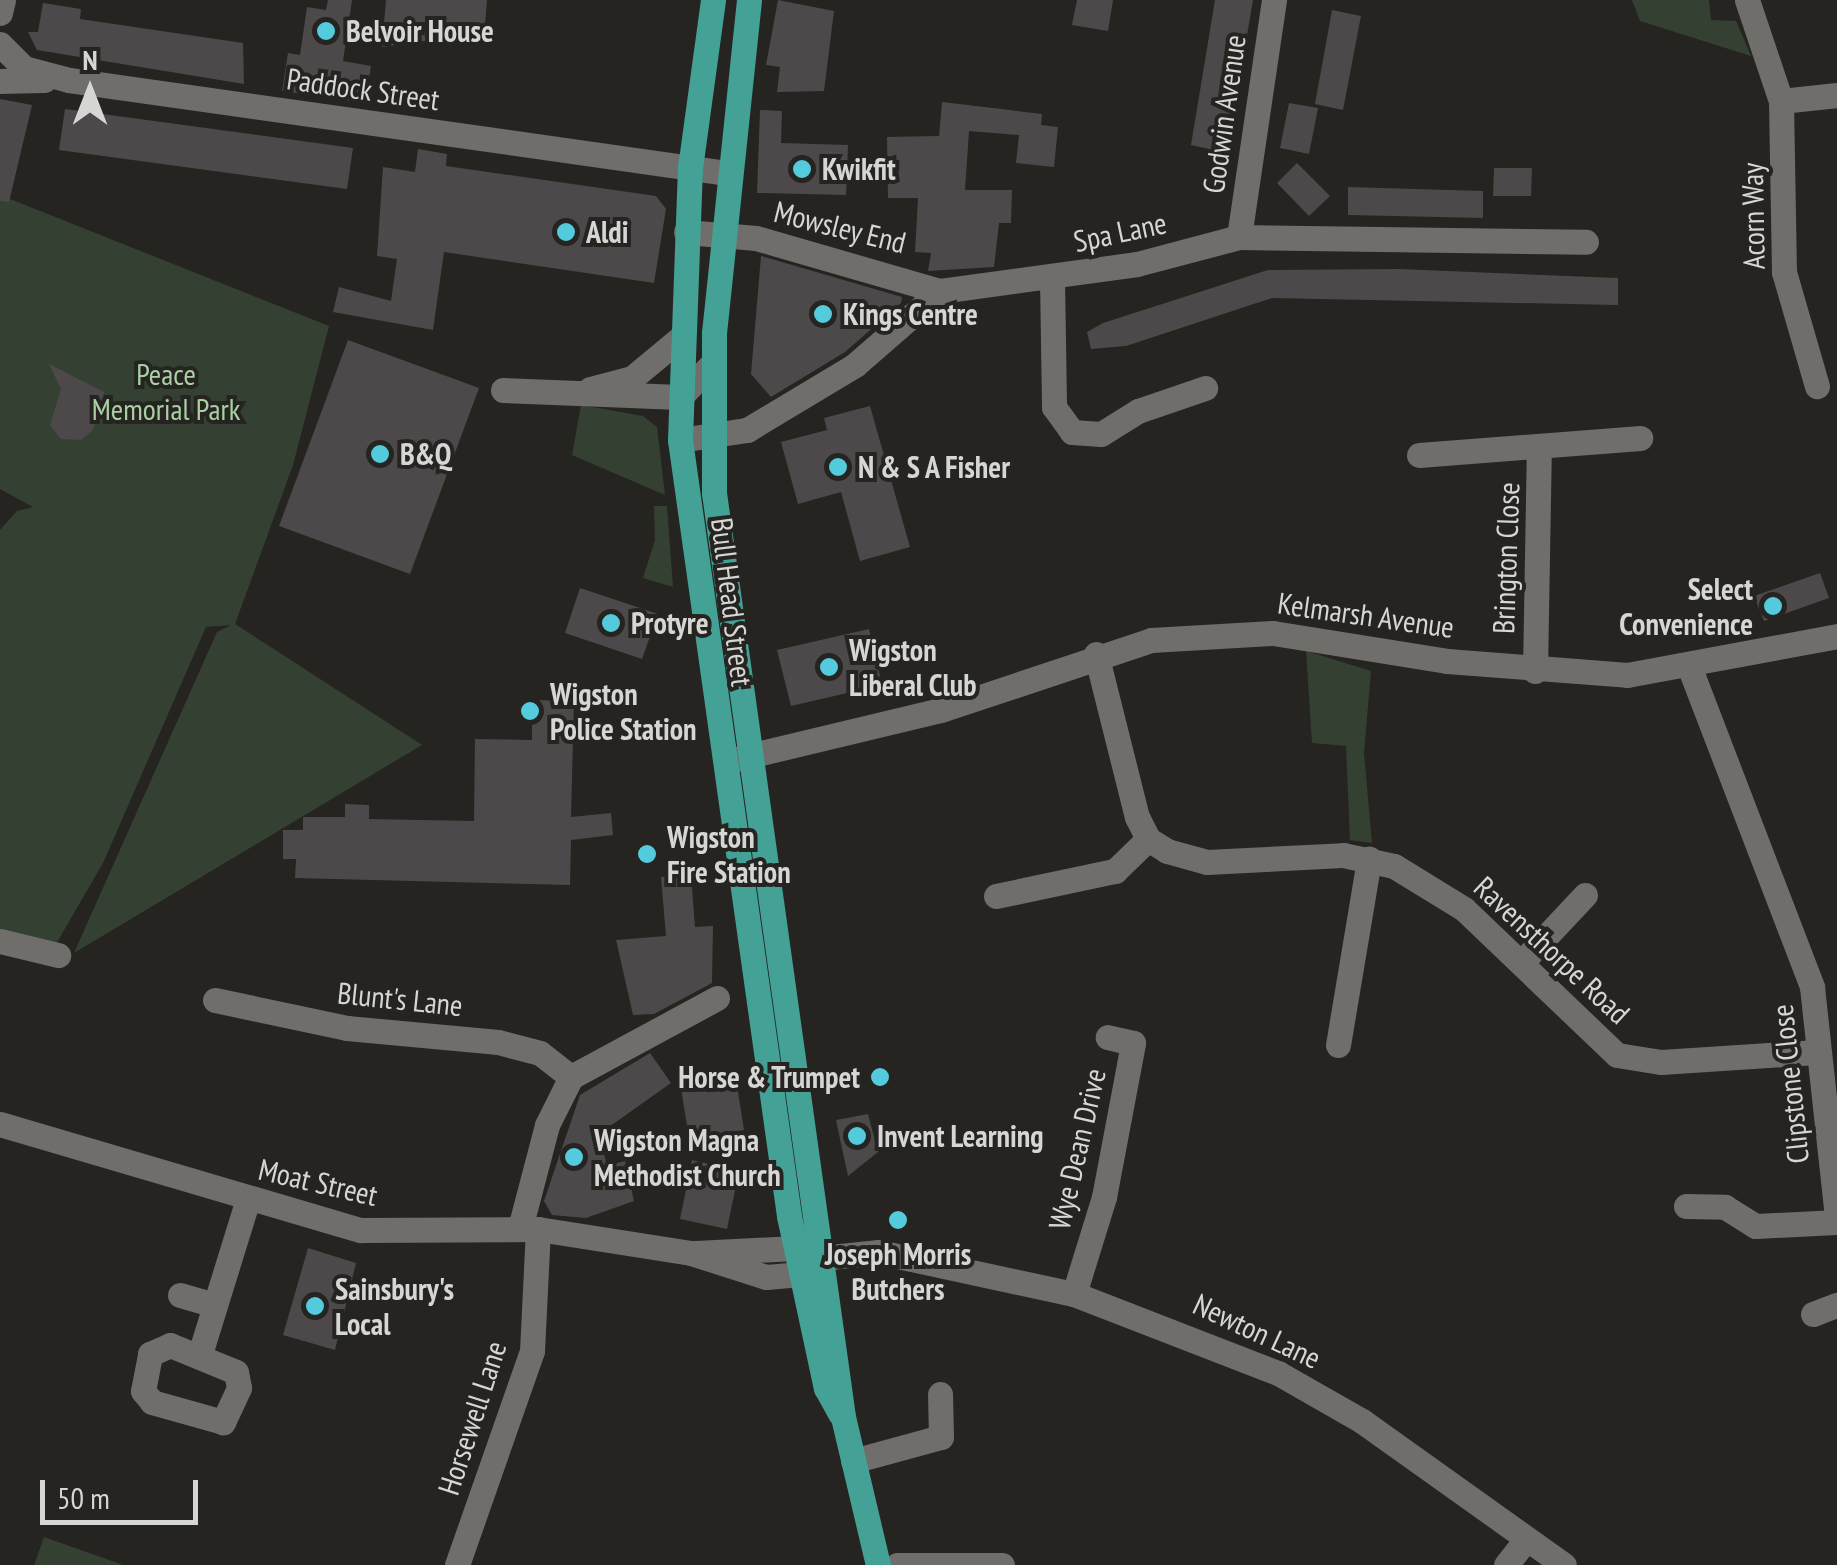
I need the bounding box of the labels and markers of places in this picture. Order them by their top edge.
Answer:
place label: Belvoir House [346,13,494,49]
marker: Belvoir House [315,20,337,42]
place label: Kwikfit [822,151,896,187]
marker: Kwikfit [791,158,813,180]
place label: Aldi [586,214,628,250]
marker: Aldi [555,221,577,243]
place label: Kings Centre [843,296,978,332]
marker: Kings Centre [812,303,834,325]
place label: B&Q [400,436,451,472]
marker: B&Q [369,443,391,465]
place label: N & S A Fisher [858,449,1012,485]
marker: N & S A Fisher [827,456,849,478]
place label: Select Convenience [1619,571,1753,642]
marker: Select Convenience [1762,595,1784,617]
place label: Protyre [631,605,708,641]
marker: Protyre [600,612,622,634]
place label: Wigston Liberal Club [849,632,977,702]
marker: Wigston Liberal Club [818,656,840,678]
place label: Wigston Police Station [550,676,696,746]
marker: Wigston Police Station [519,700,541,722]
place label: Wigston Fire Station [667,819,791,890]
marker: Wigston Fire Station [636,843,658,865]
place label: Horse & Trumpet [677,1059,860,1095]
marker: Horse & Trumpet [869,1066,891,1088]
place label: Invent Learning [877,1118,1044,1154]
place label: Wigston Magna Methodist Church [594,1122,781,1192]
marker: Invent Learning [846,1125,868,1147]
marker: Wigston Magna Methodist Church [563,1146,585,1168]
marker: Joseph Morris Butchers [887,1209,909,1231]
place label: Joseph Morris Butchers [825,1236,971,1306]
place label: Sainsbury's Local [335,1271,454,1342]
marker: Sainsbury's Local [304,1295,326,1317]

